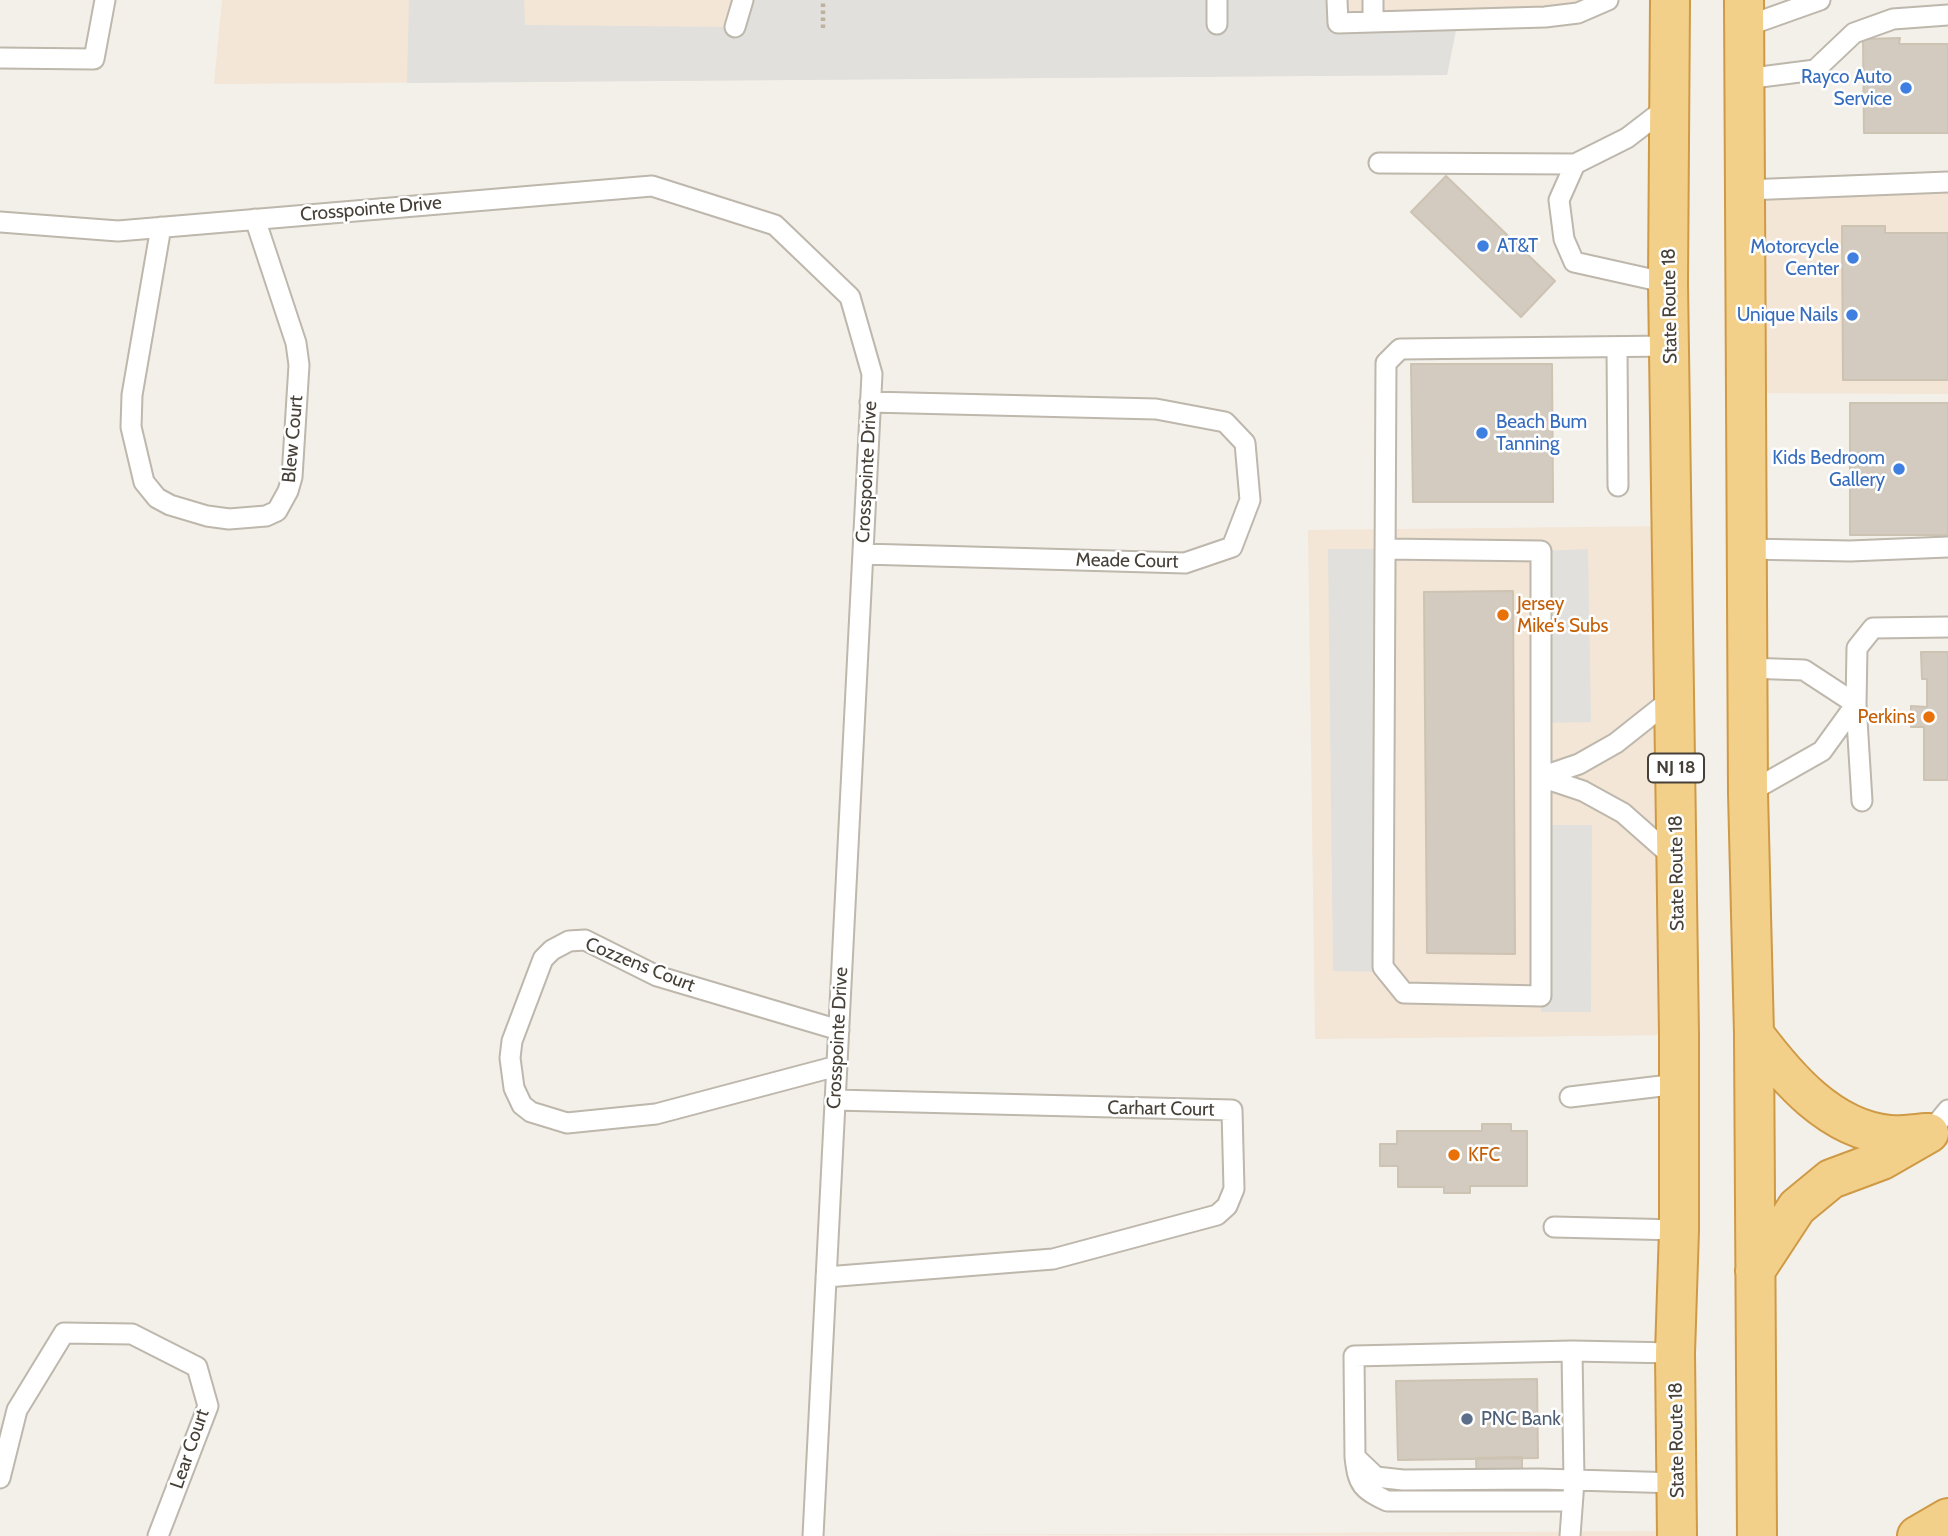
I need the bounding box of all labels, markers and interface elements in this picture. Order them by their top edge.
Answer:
place label: Rayco Auto Service [1801,66,1892,110]
marker: Rayco Auto Service [1898,80,1914,96]
street label: Crosspointe Drive [299,191,443,227]
place label: AT&T [1497,235,1538,257]
place label: Motorcycle Center [1750,236,1839,280]
marker: AT&T [1475,238,1491,254]
street label: State Route 18 [1658,248,1682,364]
marker: Motorcycle Center [1845,250,1861,266]
place label: Unique Nails [1737,304,1838,326]
marker: Unique Nails [1844,307,1860,323]
street label: Blew Court [278,394,308,484]
street label: Crosspointe Drive [852,401,882,543]
place label: Beach Bum Tanning [1496,411,1587,455]
marker: Beach Bum Tanning [1474,425,1490,441]
place label: Kids Bedroom Gallery [1772,447,1885,491]
marker: Kids Bedroom Gallery [1891,461,1907,477]
street label: Meade Court [1075,549,1179,573]
place label: Jersey Mike's Subs [1517,593,1608,637]
marker: Jersey Mike's Subs [1495,607,1511,623]
place label: Perkins [1858,706,1915,728]
marker: Perkins [1921,709,1937,725]
road number: NJ 18 [1648,754,1704,782]
street label: State Route 18 [1665,815,1689,931]
street label: Cozzens Court [582,933,698,997]
street label: Crosspointe Drive [823,967,853,1109]
street label: Carhart Court [1107,1097,1215,1121]
place label: KFC [1468,1144,1500,1166]
marker: KFC [1446,1147,1462,1163]
street label: State Route 18 [1665,1382,1689,1498]
street label: Lear Court [166,1406,214,1492]
place label: PNC Bank [1481,1408,1561,1430]
marker: PNC Bank [1459,1411,1475,1427]

